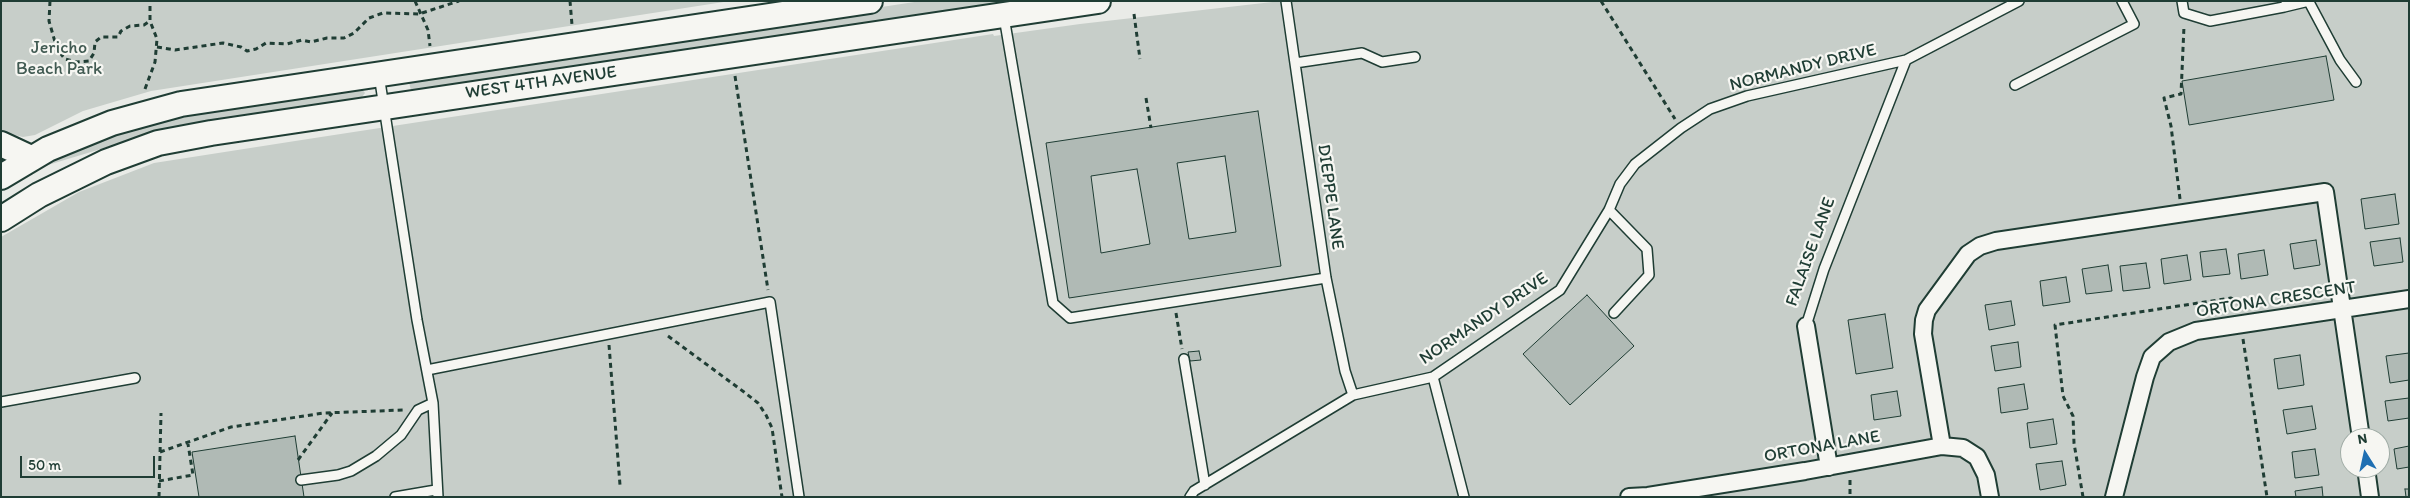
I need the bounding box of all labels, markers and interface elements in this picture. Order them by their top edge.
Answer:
park label: Jericho Beach Park [16,37,102,80]
street label: NORMANDY DRIVE [1728,39,1878,97]
street label: WEST 4TH AVENUE [464,62,618,104]
street label: DIEPPE LANE [1312,143,1348,251]
street label: FALAISE LANE [1781,195,1841,309]
street label: NORMANDY DRIVE [1416,268,1552,370]
street label: ORTONA CRESCENT [2195,277,2357,323]
street label: ORTONA LANE [1762,426,1882,468]
north arrow [2340,428,2390,478]
text: N [2356,430,2369,448]
scale bar [22,446,158,478]
text: 50 m [28,456,61,474]

